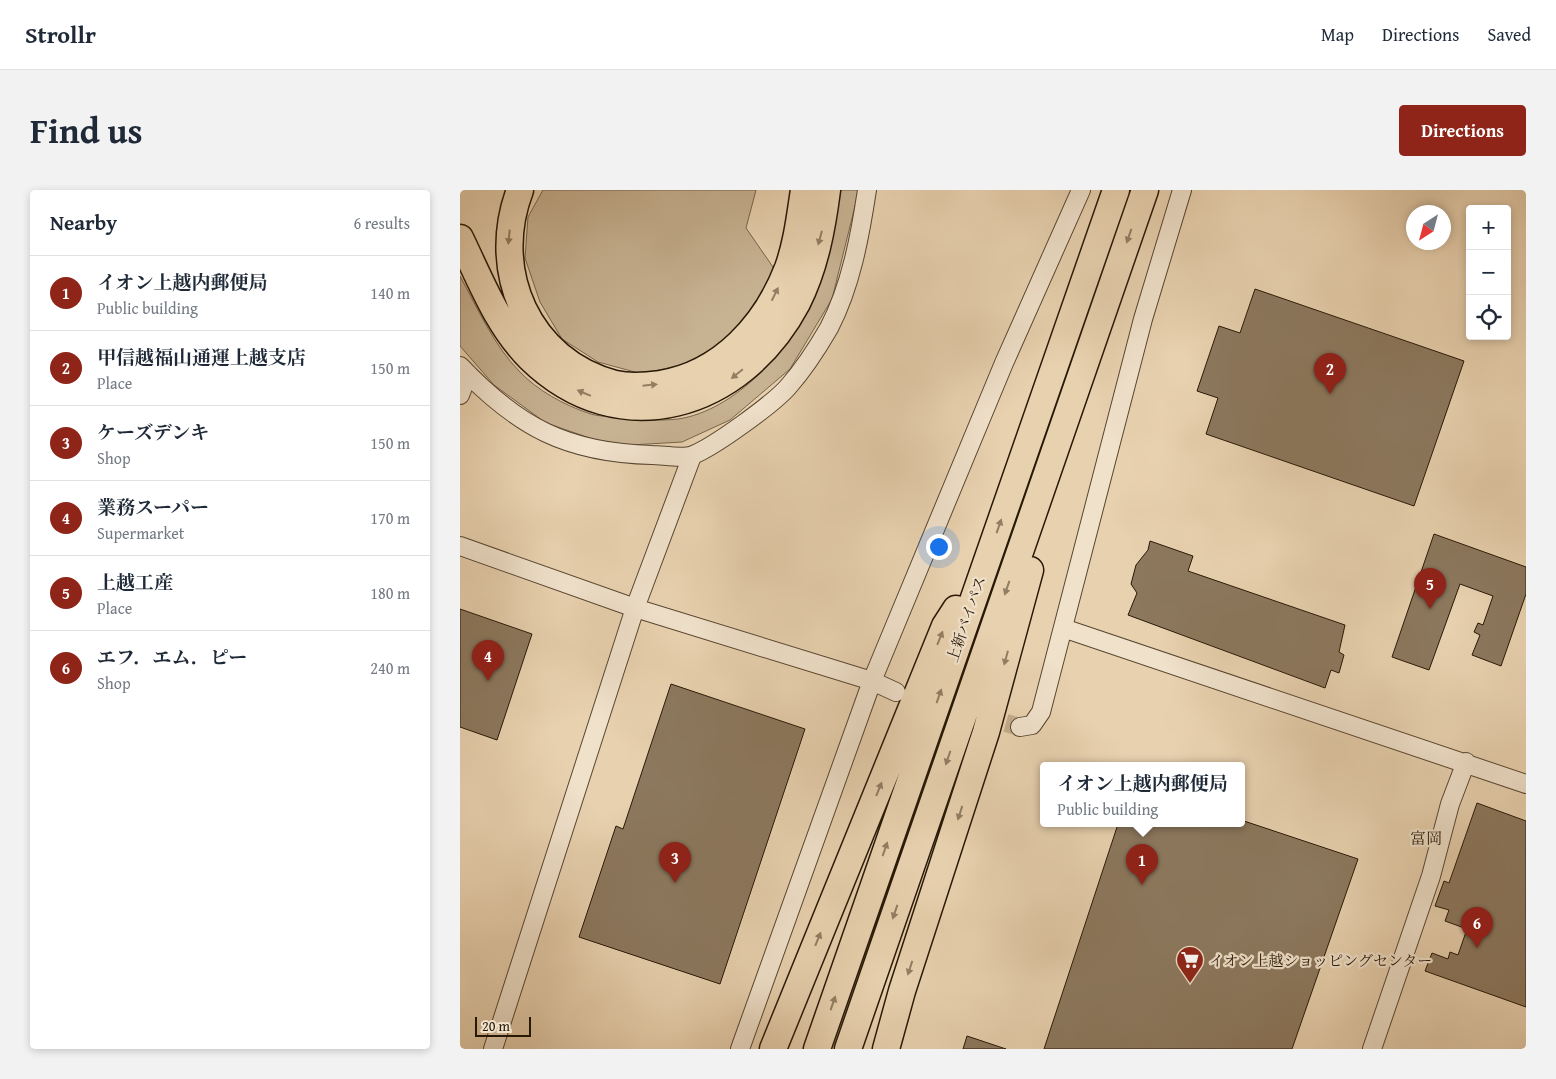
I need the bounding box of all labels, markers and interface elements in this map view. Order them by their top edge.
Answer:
text: Strollr [25,17,96,52]
text: Map [1321,21,1354,48]
text: Directions [1382,21,1459,48]
text: Saved [1487,21,1531,48]
text: Find us [30,105,143,156]
button: Directions [1399,105,1526,156]
north arrow [1406,205,1451,250]
map controls [1466,205,1511,340]
button: + [1466,205,1511,250]
text: Nearby [50,207,117,238]
text: 6 results [353,211,410,235]
one-way arrow [505,229,513,245]
one-way arrow [1125,229,1133,244]
one-way arrow [815,231,823,246]
button: − [1466,250,1511,295]
text: イオン上越内郵便局 [97,268,267,296]
text: 1 [62,281,70,305]
text: 140 m [370,281,410,305]
one-way arrow [771,286,779,301]
button: locate [1466,295,1511,340]
text: Public building [97,296,198,320]
text: 甲信越福山通運上越支店 [97,343,306,371]
pin: 2 [1314,353,1346,394]
text: 2 [62,356,70,380]
text: 150 m [370,356,410,380]
one-way arrow [731,368,744,379]
text: Place [97,371,132,395]
one-way arrow [643,381,659,389]
one-way arrow [577,389,591,397]
text: ケーズデンキ [97,418,209,446]
text: 3 [62,431,70,455]
text: 150 m [370,431,410,455]
text: Shop [97,446,131,470]
text: 業務スーパー [97,493,209,521]
text: 4 [62,506,70,530]
text: 170 m [370,506,410,530]
one-way arrow [995,518,1003,533]
text: Supermarket [97,521,184,545]
your location [926,534,952,560]
text: 上越工産 [97,568,173,596]
pin: 5 [1414,568,1446,609]
street label: 上新バイパス [941,573,991,665]
text: 5 [62,581,70,605]
text: 180 m [370,581,410,605]
one-way arrow [1003,581,1011,596]
text: Place [97,596,132,620]
one-way arrow [937,631,945,645]
pin: 4 [472,640,504,681]
text: エフ．エム．ピー [97,643,247,671]
one-way arrow [1002,650,1010,665]
text: 6 [62,656,70,680]
text: 240 m [370,656,410,680]
text: Shop [97,671,131,695]
one-way arrow [935,688,943,703]
one-way arrow [944,751,952,766]
popup [1040,762,1245,827]
text: イオン上越内郵便局 [1057,769,1228,797]
one-way arrow [876,782,884,796]
text: Public building [1057,797,1158,821]
one-way arrow [956,806,963,821]
district label: 富岡 [1410,826,1442,850]
one-way arrow [881,841,889,856]
pin: 3 [659,842,691,883]
pin: 1 [1126,844,1158,885]
one-way arrow [891,904,899,919]
pin: 6 [1461,907,1493,948]
one-way arrow [814,932,822,946]
supermarket icon: イオン上越ショッピングセンター [1175,945,1205,984]
place label: イオン上越ショッピングセンター [1209,950,1432,971]
one-way arrow [905,961,913,976]
one-way arrow [829,995,837,1010]
scale bar [475,1014,531,1037]
text: 20 m [482,1016,510,1036]

